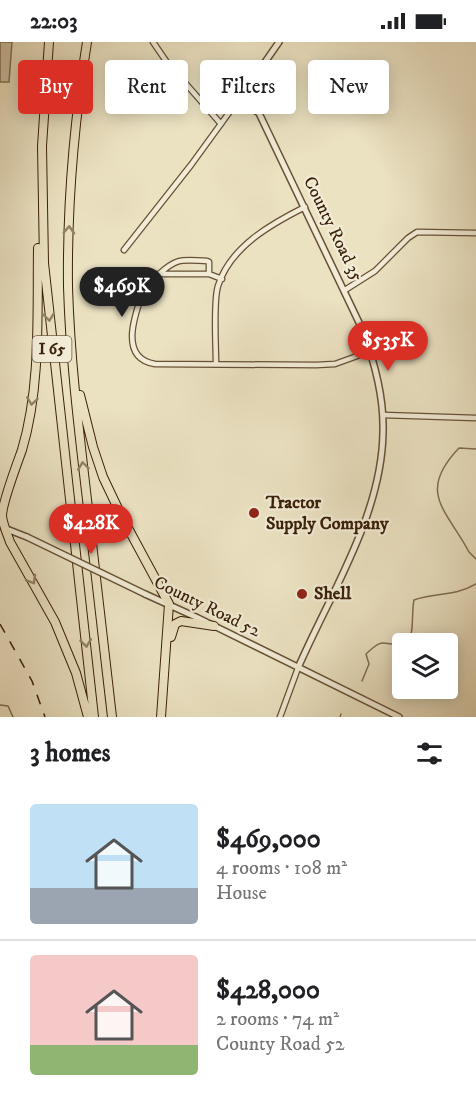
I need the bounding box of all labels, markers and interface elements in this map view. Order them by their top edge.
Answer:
text: 22:03 [30,8,77,35]
chip: Buy [18,60,93,114]
chip: Rent [105,60,188,114]
chip: Filters [200,60,296,114]
chip: New [308,60,389,114]
street label: County Road 35 [298,173,368,285]
one-way arrow [63,226,75,235]
pin: $469K [80,267,164,318]
text: $469K [94,274,150,299]
one-way arrow [42,312,55,321]
pin: $535K [346,321,430,372]
text: $535K [362,328,414,353]
road number: I 65 [32,336,72,362]
one-way arrow [26,396,38,405]
one-way arrow [77,462,90,471]
place label: Tractor Supply Company [265,492,389,535]
pin: $428K [49,504,133,555]
marker: Tractor Supply Company [247,506,261,520]
text: $428K [63,511,119,536]
street label: County Road 52 [150,572,264,642]
one-way arrow [24,573,36,584]
place label: Shell [314,583,352,605]
marker: Shell [295,587,309,601]
map controls [392,633,458,699]
button: layers [392,633,458,699]
one-way arrow [79,638,91,648]
text: 3 homes [30,737,110,770]
icon: filters [413,737,446,770]
text: $469,000 [216,823,321,856]
icon: home [78,828,150,900]
text: 4 rooms · 108 m² [216,856,347,881]
text: House [216,881,267,906]
text: $428,000 [216,974,320,1007]
icon: home [78,979,150,1051]
text: 2 rooms · 74 m² [216,1007,339,1032]
text: County Road 52 [216,1032,345,1057]

